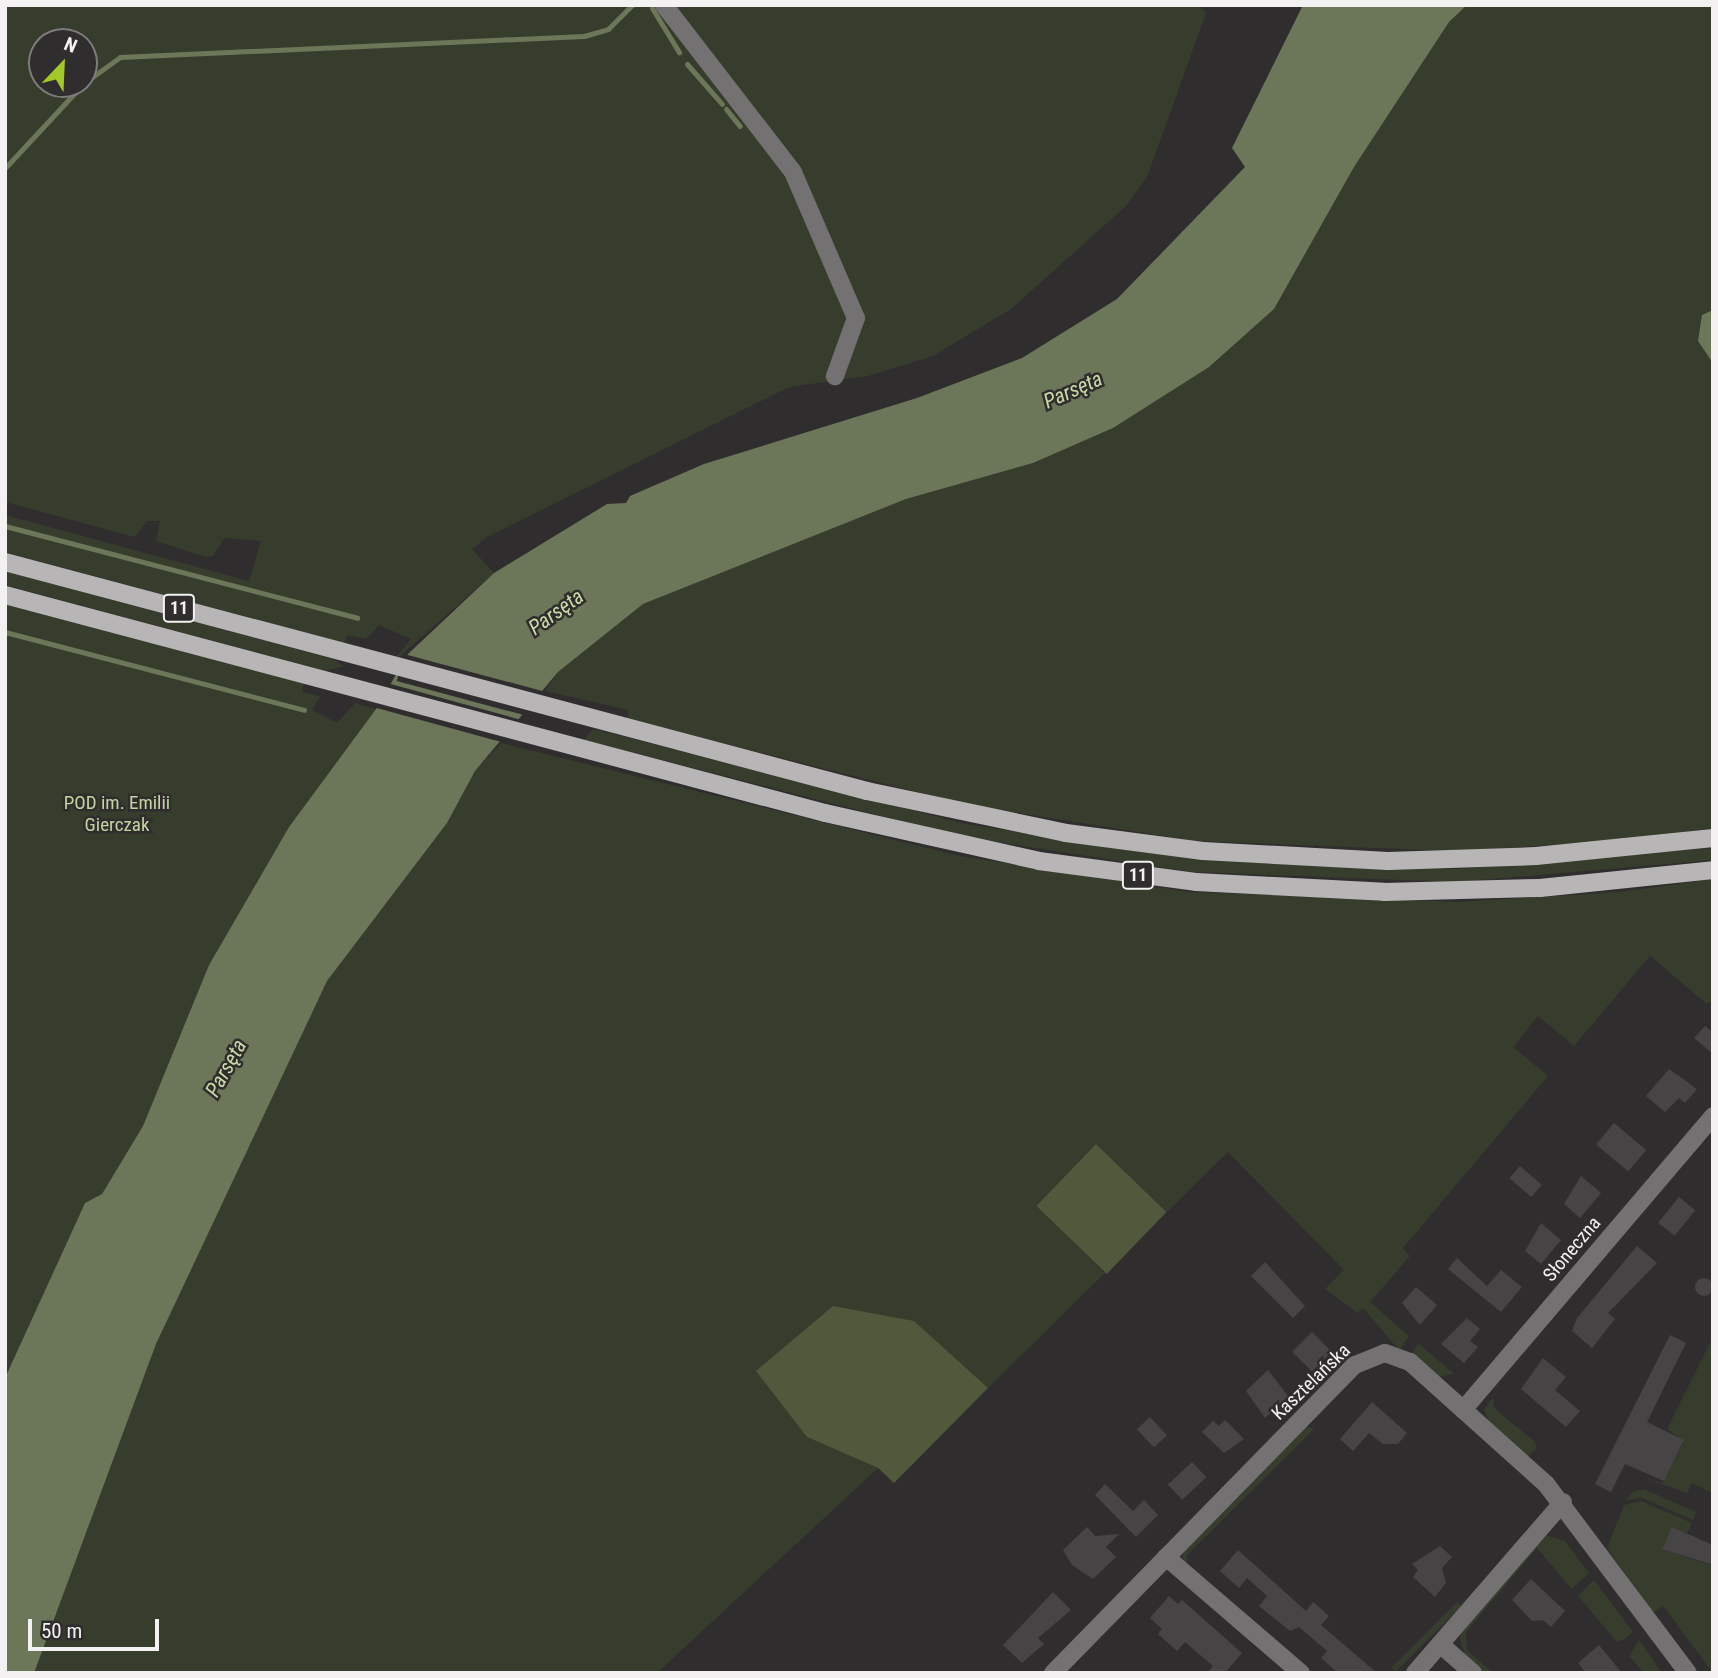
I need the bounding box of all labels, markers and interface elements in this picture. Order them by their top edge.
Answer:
north arrow [28,28,98,98]
text: N [61,32,80,58]
water label: Parsęta [1040,366,1106,414]
water label: Parsęta [524,584,588,640]
road number: 11 [162,594,196,622]
park label: POD im. Emilii Gierczak [64,792,170,836]
road number: 11 [1120,860,1156,890]
water label: Parsęta [200,1035,252,1101]
street label: Słoneczna [1538,1212,1606,1286]
street label: Kasztelańska [1267,1339,1355,1425]
scale bar [32,1604,163,1648]
text: 50 m [41,1619,82,1643]

